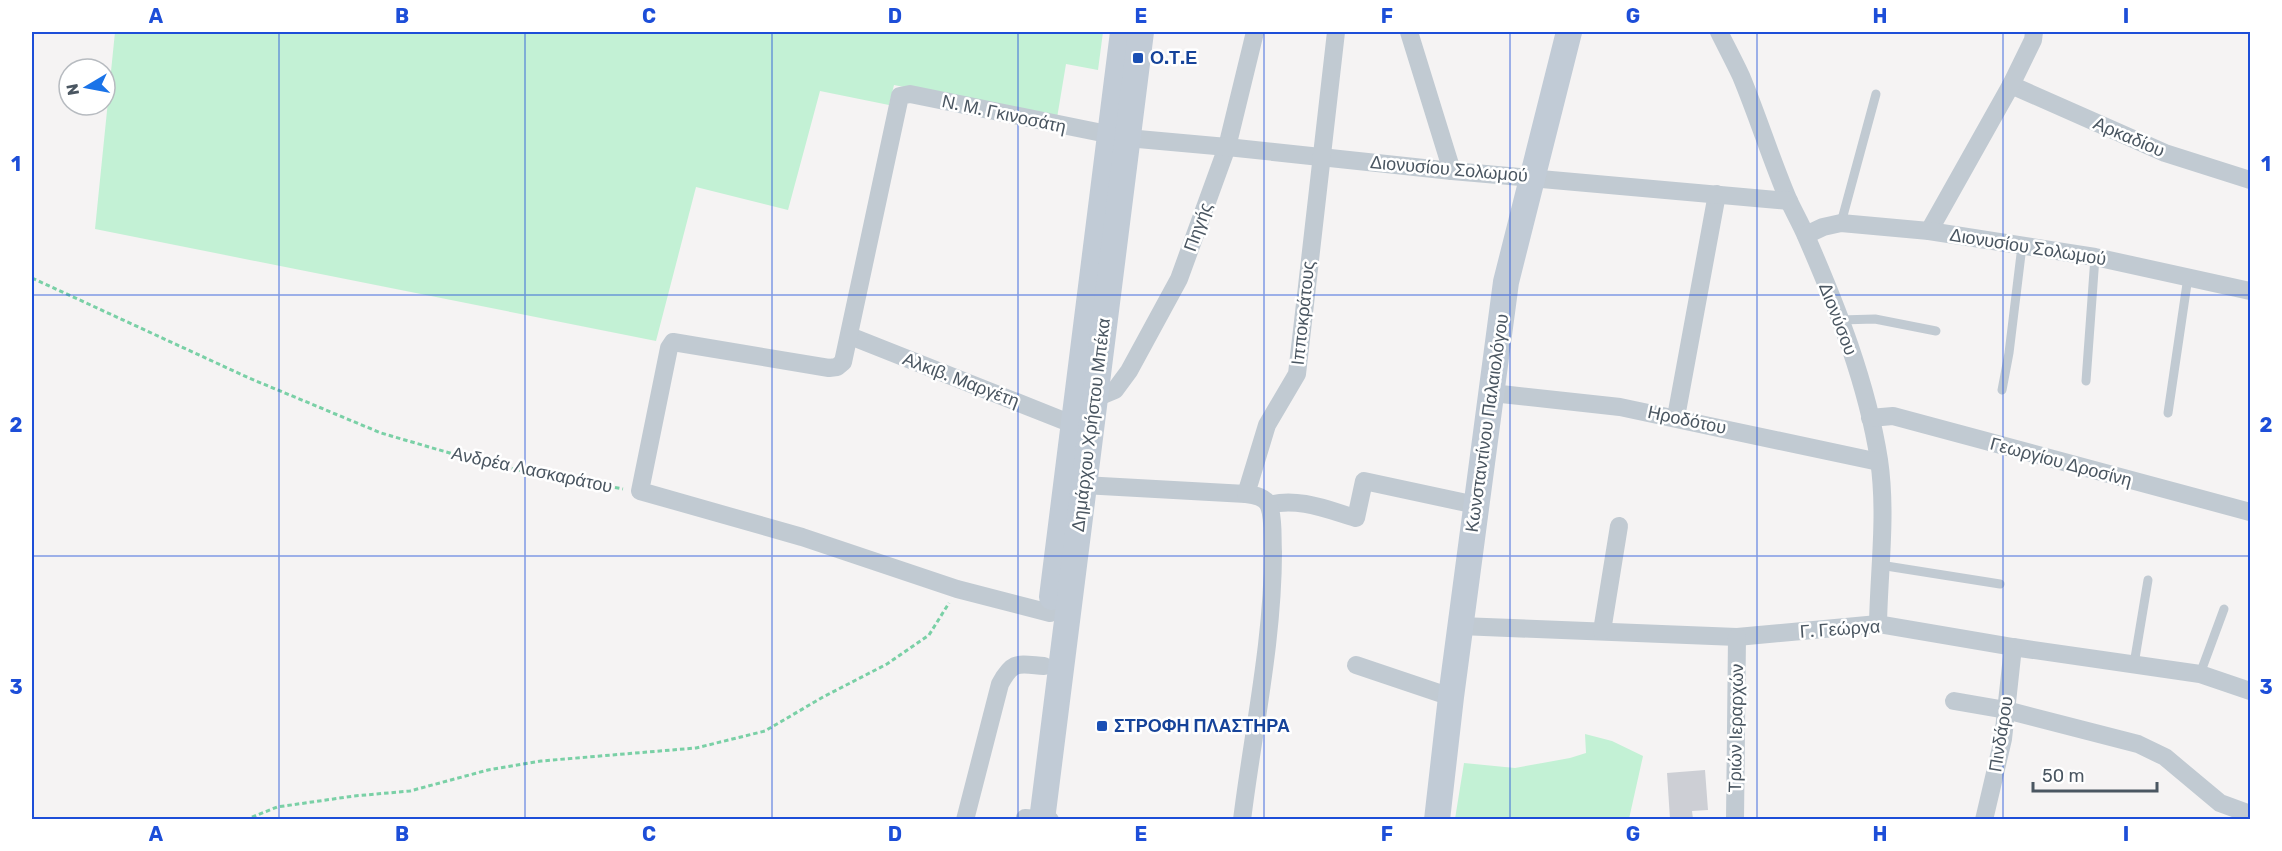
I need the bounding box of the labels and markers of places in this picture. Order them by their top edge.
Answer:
place label: Ο.Τ.Ε [1150,47,1197,69]
marker: Ο.Τ.Ε [1131,51,1145,65]
place label: ΣΤΡΟΦΗ ΠΛΑΣΤΗΡΑ [1114,715,1290,737]
marker: ΣΤΡΟΦΗ ΠΛΑΣΤΗΡΑ [1095,719,1109,733]

